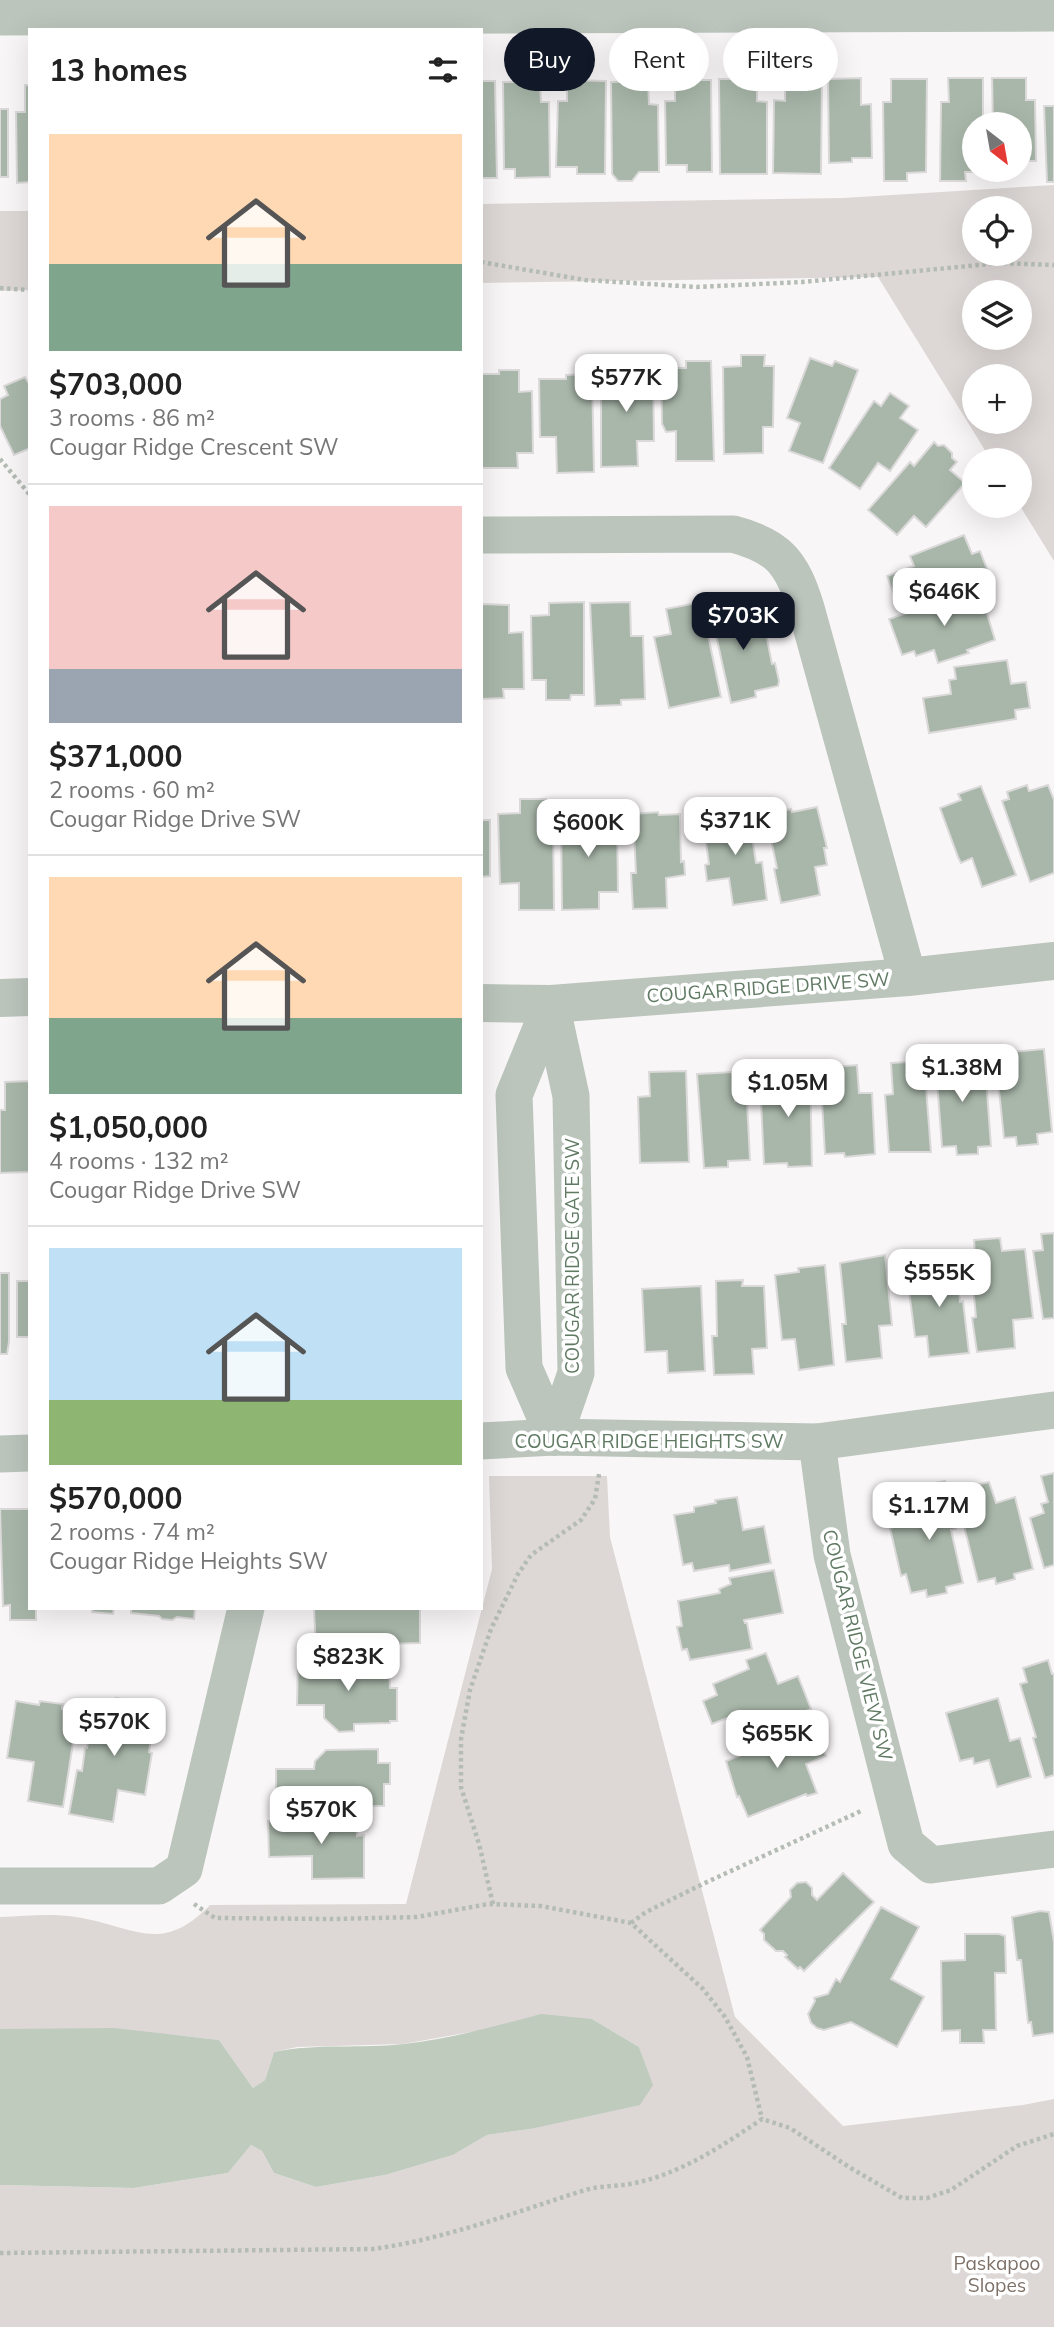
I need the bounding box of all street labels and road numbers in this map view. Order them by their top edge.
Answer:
street label: COUGAR RIDGE DRIVE SW [646,967,890,1007]
street label: COUGAR RIDGE GATE SW [560,1138,584,1374]
street label: COUGAR RIDGE HEIGHTS SW [514,1429,784,1453]
street label: COUGAR RIDGE VIEW SW [818,1527,898,1763]

